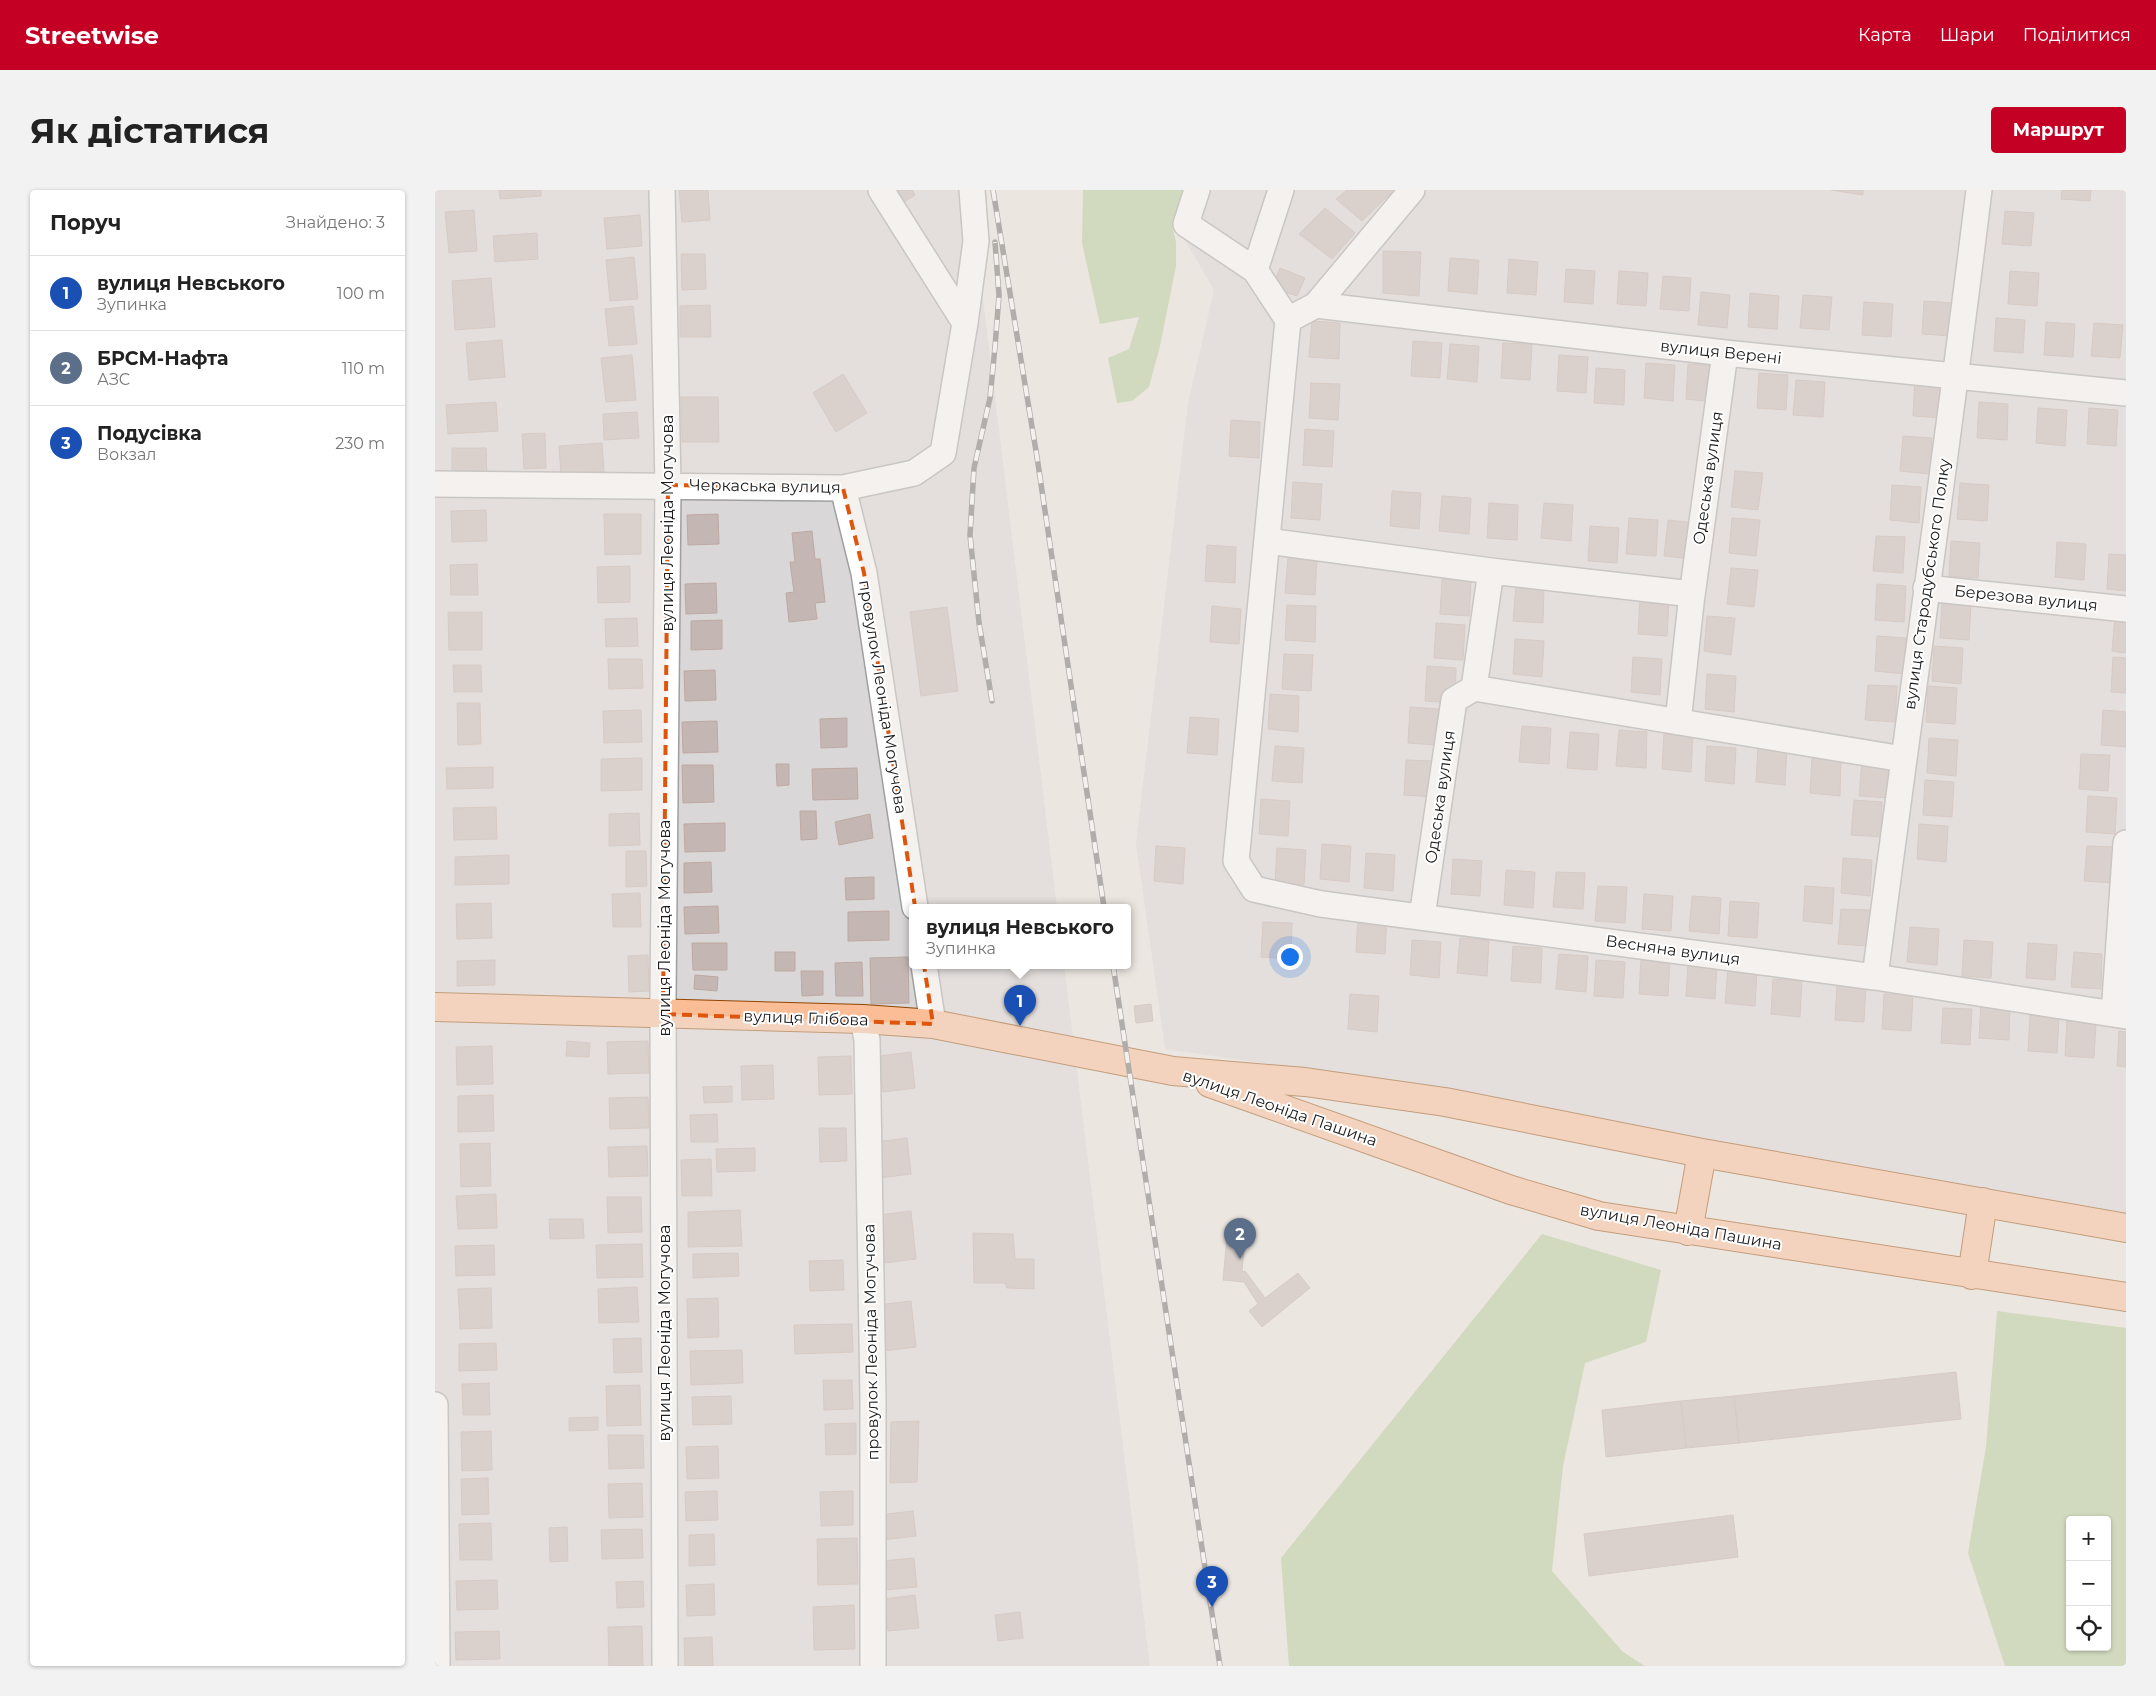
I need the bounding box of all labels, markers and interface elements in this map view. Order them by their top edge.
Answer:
text: Streetwise [25,21,159,50]
text: Карта [1858,24,1912,46]
text: Шари [1940,24,1995,46]
text: Поділитися [2023,24,2131,46]
button: Маршрут [1991,107,2126,153]
text: Як дістатися [30,109,270,152]
text: Поруч [50,210,121,235]
text: Знайдено: 3 [286,213,385,232]
text: вулиця Невського [97,272,285,295]
text: 1 [63,284,69,303]
text: 100 m [337,284,385,303]
text: Зупинка [97,295,167,314]
street label: вулиця Верені [1659,336,1783,368]
text: БРСМ-Нафта [97,347,229,370]
text: 2 [61,359,71,378]
text: 110 m [342,359,385,378]
text: АЗС [97,370,130,389]
street label: Одеська вулиця [1689,410,1727,546]
street label: вулиця Леоніда Могучова [658,415,677,631]
text: Подусівка [97,422,202,445]
text: 3 [61,434,71,453]
text: 230 m [335,434,385,453]
text: Вокзал [97,445,156,464]
street label: вулиця Стародубського Полку [1900,457,1954,711]
street label: Черкаська вулиця [689,475,841,497]
street label: провулок Леоніда Могучова [855,579,911,815]
street label: Березова вулиця [1953,581,2099,615]
street label: Одеська вулиця [1421,729,1459,865]
street label: вулиця Леоніда Могучова [655,820,674,1036]
popup [909,904,1131,969]
text: вулиця Невського [926,916,1114,939]
street label: Весняна вулиця [1604,931,1742,969]
text: Зупинка [926,939,996,958]
your location [1277,944,1303,970]
pin: 1 [1004,985,1036,1026]
street label: вулиця Глібова [743,1006,869,1030]
street label: вулиця Леоніда Пашина [1180,1066,1380,1150]
street label: вулиця Леоніда Пашина [1579,1200,1783,1254]
pin: 2 [1224,1218,1256,1259]
street label: провулок Леоніда Могучова [859,1224,883,1460]
street label: вулиця Леоніда Могучова [655,1225,674,1441]
map controls [2066,1516,2111,1651]
button: + [2066,1516,2111,1561]
button: − [2066,1561,2111,1606]
pin: 3 [1196,1566,1228,1607]
button: locate [2066,1606,2111,1651]

